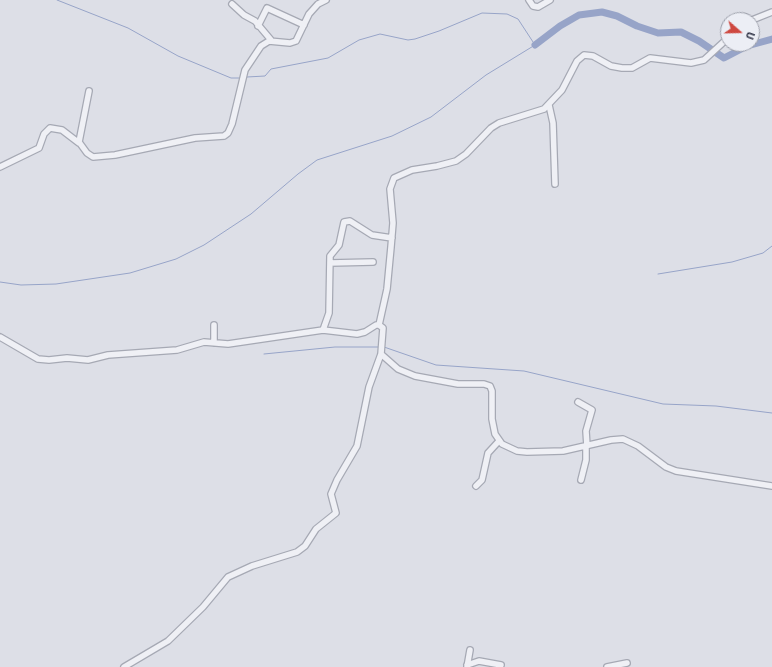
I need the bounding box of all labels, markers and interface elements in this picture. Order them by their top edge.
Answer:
north arrow [720,12,760,52]
text: U [743,30,758,41]

